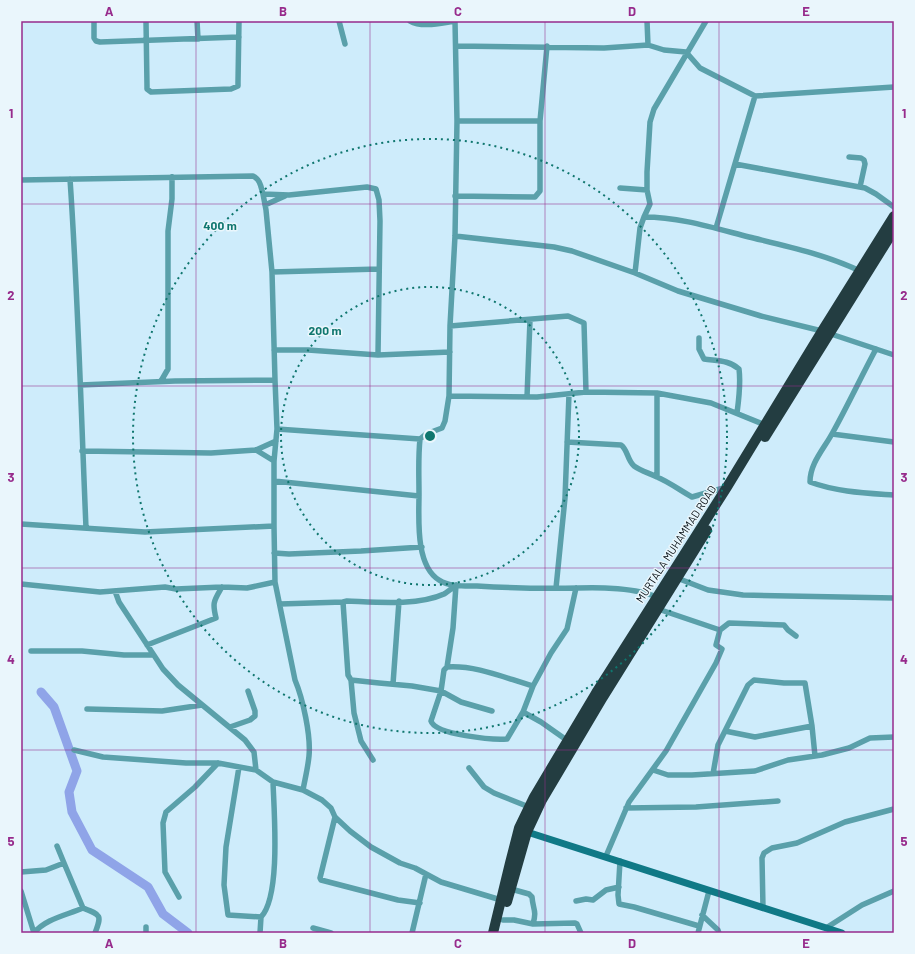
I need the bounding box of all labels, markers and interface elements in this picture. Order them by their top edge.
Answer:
text: A [105,3,114,19]
text: B [279,3,287,19]
text: C [454,3,462,19]
text: D [628,3,636,19]
text: E [802,3,810,19]
text: 1 [9,105,13,121]
text: 1 [902,105,906,121]
text: 400 m [203,218,237,232]
text: 2 [7,287,15,303]
text: 2 [900,287,908,303]
text: 200 m [309,323,341,337]
centre of rings [423,429,437,443]
text: 3 [7,469,15,485]
text: 3 [900,469,908,485]
street label: MURTALA MUHAMMAD ROAD [633,483,718,605]
text: 4 [7,651,15,667]
text: 4 [900,651,908,667]
text: 5 [7,833,15,849]
text: 5 [900,833,908,849]
text: A [105,935,114,951]
text: B [279,935,287,951]
text: C [454,935,462,951]
text: D [628,935,636,951]
text: E [802,935,810,951]

